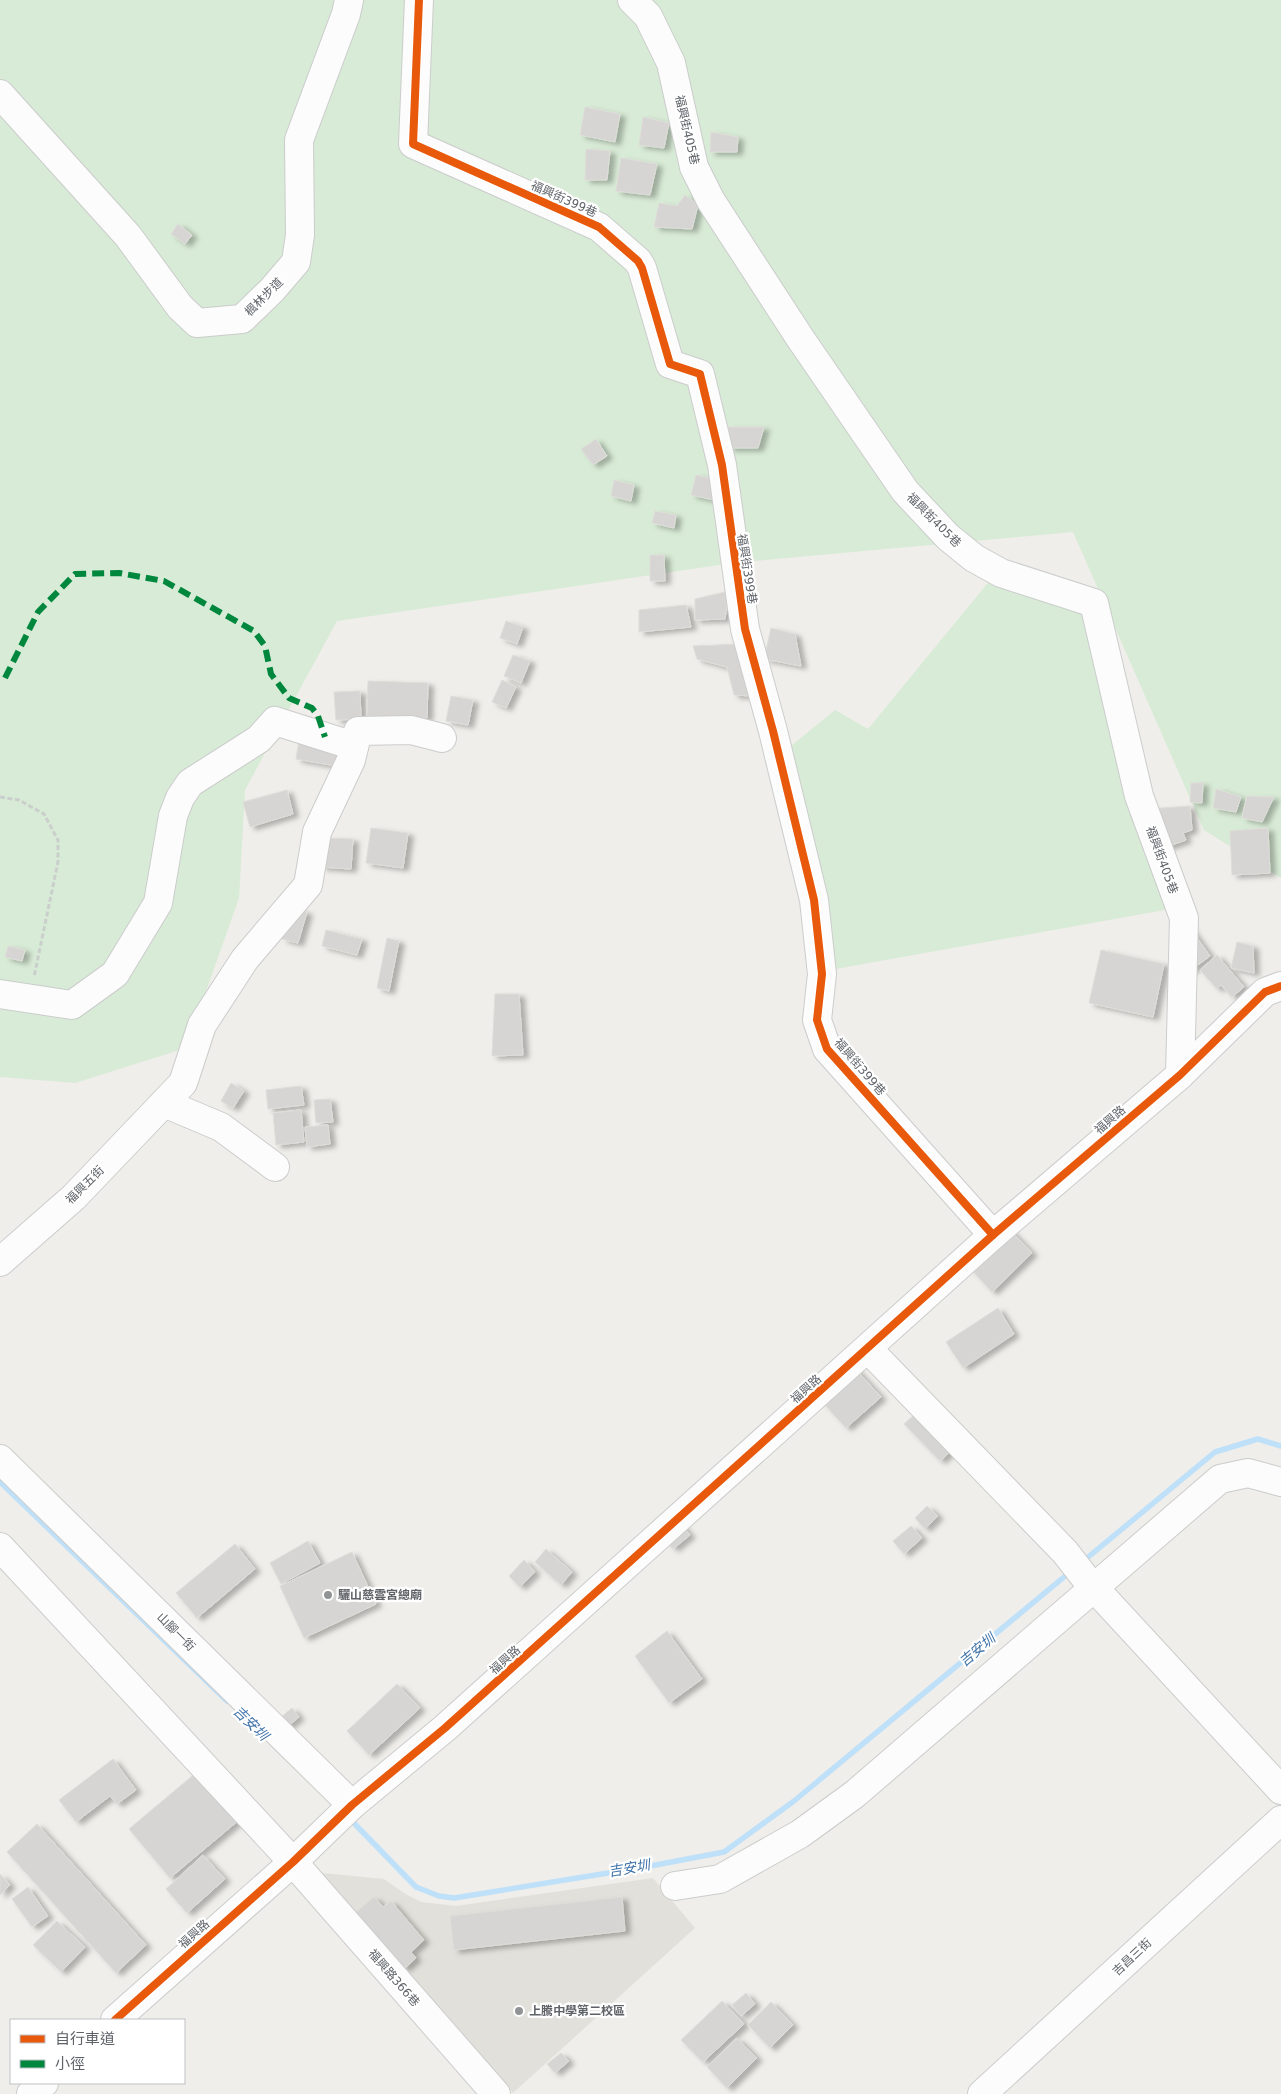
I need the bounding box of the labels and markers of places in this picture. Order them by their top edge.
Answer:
place label: 驪山慈雲宮總廟 [338,1588,422,1602]
marker: 驪山慈雲宮總廟 [322,1589,334,1601]
place label: 上騰中學第二校區 [529,2004,625,2018]
marker: 上騰中學第二校區 [513,2005,525,2017]

